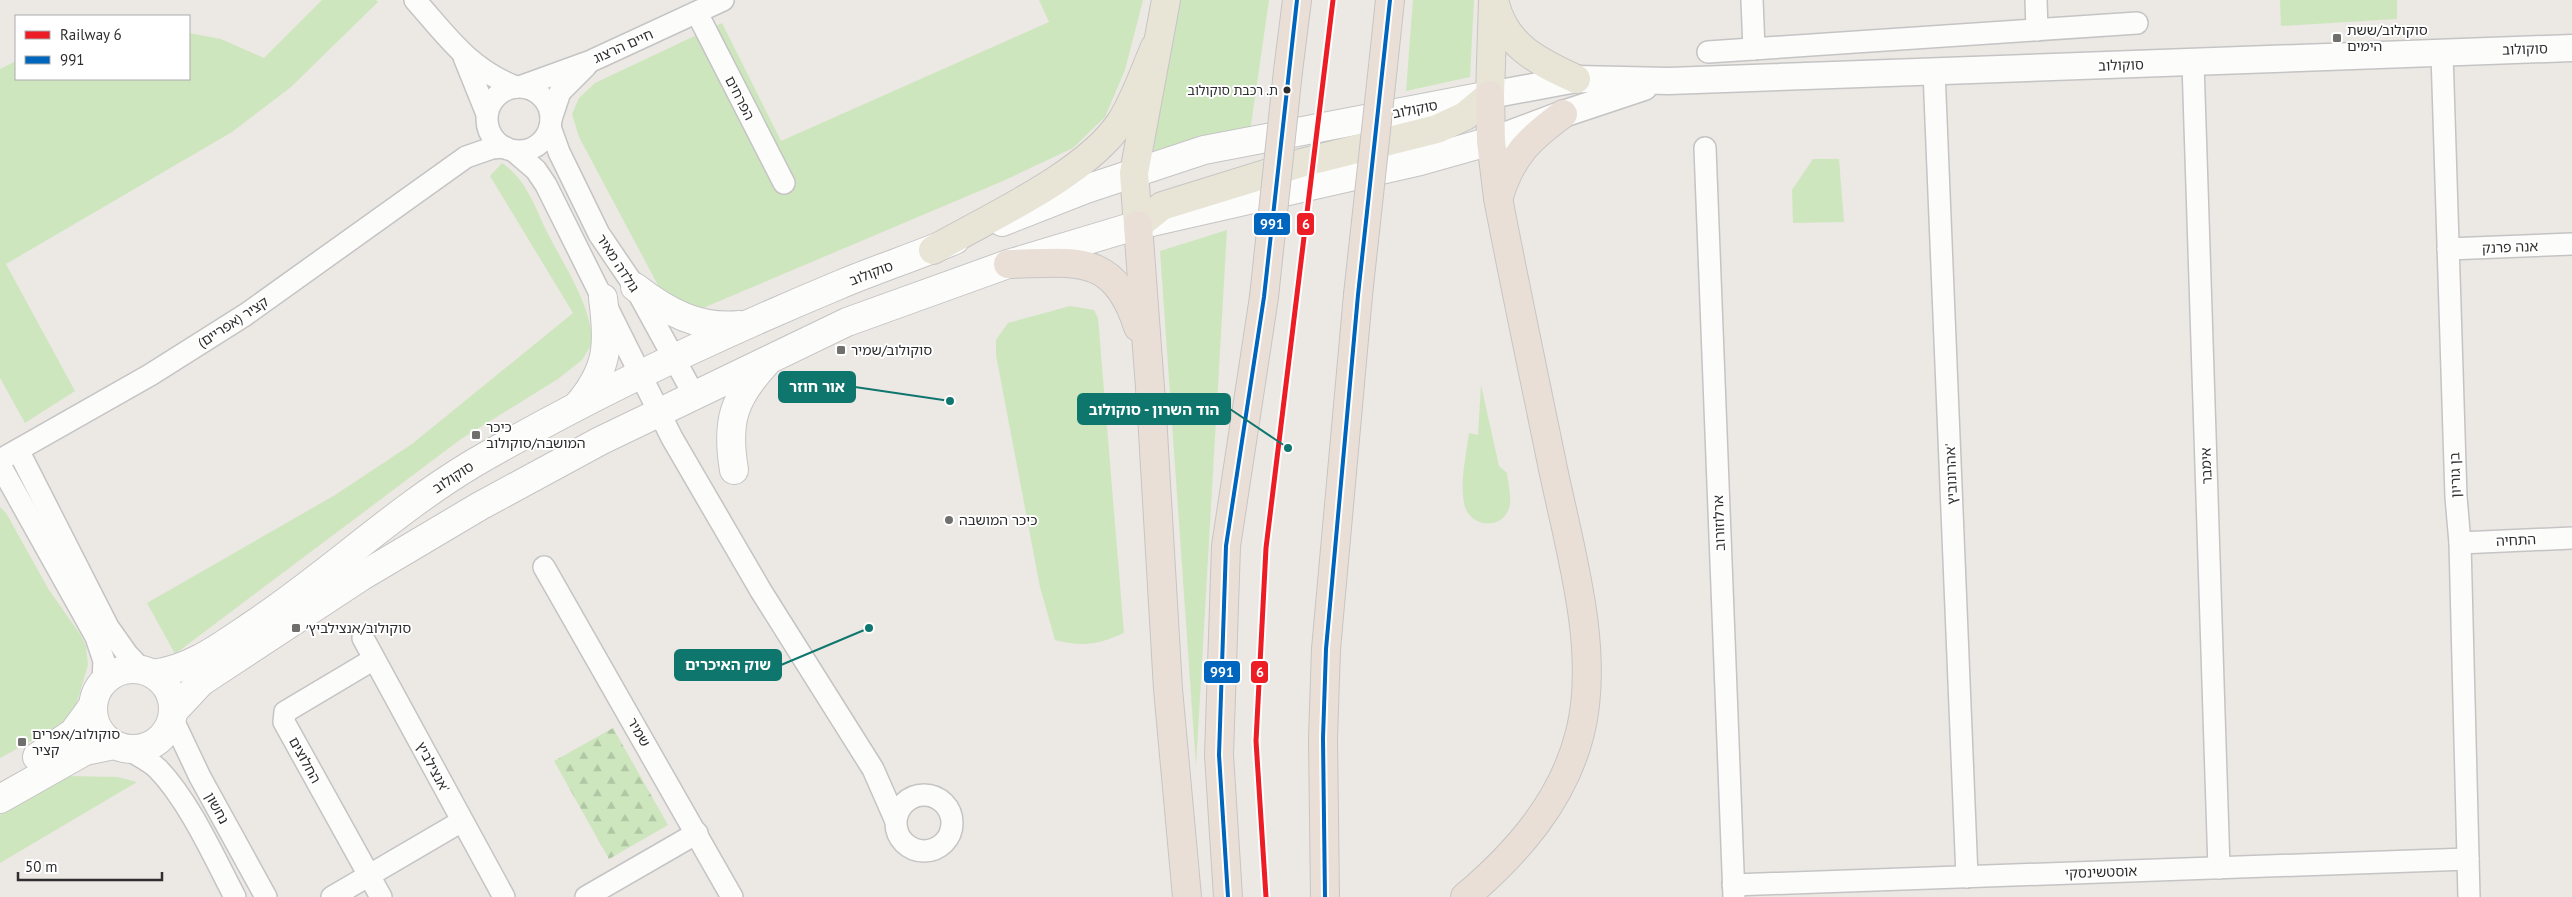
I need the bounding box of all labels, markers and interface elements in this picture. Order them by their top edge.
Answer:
legend [15,15,190,80]
place label: סוקולוב/ששת הימים [2347,21,2428,55]
text: Railway 6 [60,25,122,44]
street label: חיים הרצוג [590,25,656,67]
marker: סוקולוב/ששת הימים [2331,32,2343,44]
street label: סוקולוב [2502,39,2548,59]
text: 991 [60,50,85,69]
street label: סוקולוב [2098,55,2144,75]
street label: הפרחים [721,73,759,123]
place label: ת. רכבת סוקולוב [1188,82,1278,99]
marker: ת. רכבת סוקולוב [1282,85,1292,95]
street label: סוקולוב [1391,96,1439,122]
line badge: 991 [1253,212,1291,236]
line badge: 6 [1296,212,1315,236]
text: 991 [1260,215,1284,233]
text: 6 [1302,215,1310,233]
street label: גולדה מאיר [593,231,643,295]
street label: אנה פרנק [2481,237,2539,257]
street label: סוקולוב [846,256,896,290]
street label: קציר (אפריים) [194,292,272,352]
place label: סוקולוב/שמיר [851,341,932,359]
marker: סוקולוב/שמיר [835,344,847,356]
callout: אור חוזר [779,372,855,402]
text: אור חוזר [789,377,845,396]
callout: הוד השרון - סוקולוב [1078,394,1230,424]
text: הוד השרון - סוקולוב [1089,400,1219,419]
place label: כיכר המושבה/סוקולוב [486,418,586,452]
marker: כיכר המושבה/סוקולוב [470,429,482,441]
street label: אהרונוביץ' [1941,443,1961,505]
street label: אימבר [2196,447,2216,485]
street label: בן גוריון [2445,452,2465,498]
street label: סוקולוב [429,457,477,497]
street label: ארלוזורוב [1709,495,1729,551]
place label: כיכר המושבה [959,511,1037,529]
marker: כיכר המושבה [943,514,955,526]
street label: התחיה [2495,530,2537,550]
place label: סוקולוב/אנצילביץ׳ [306,619,411,637]
marker: סוקולוב/אנצילביץ׳ [290,622,302,634]
callout: שוק האיכרים [675,650,781,680]
text: שוק האיכרים [685,655,771,674]
line badge: 991 [1203,660,1241,684]
line badge: 6 [1250,660,1269,684]
text: 991 [1210,663,1234,681]
text: 6 [1256,663,1264,681]
street label: שמיר [624,714,654,750]
place label: סוקולוב/אפרים קציר [32,725,120,759]
street label: החלוצים [285,734,325,786]
marker: סוקולוב/אפרים קציר [16,736,28,748]
street label: אנצילביץ' [412,738,454,796]
street label: נחשון [201,789,233,827]
scale bar [18,850,161,882]
text: 50 m [25,857,58,876]
street label: אוסטשינסקי [2065,862,2138,882]

